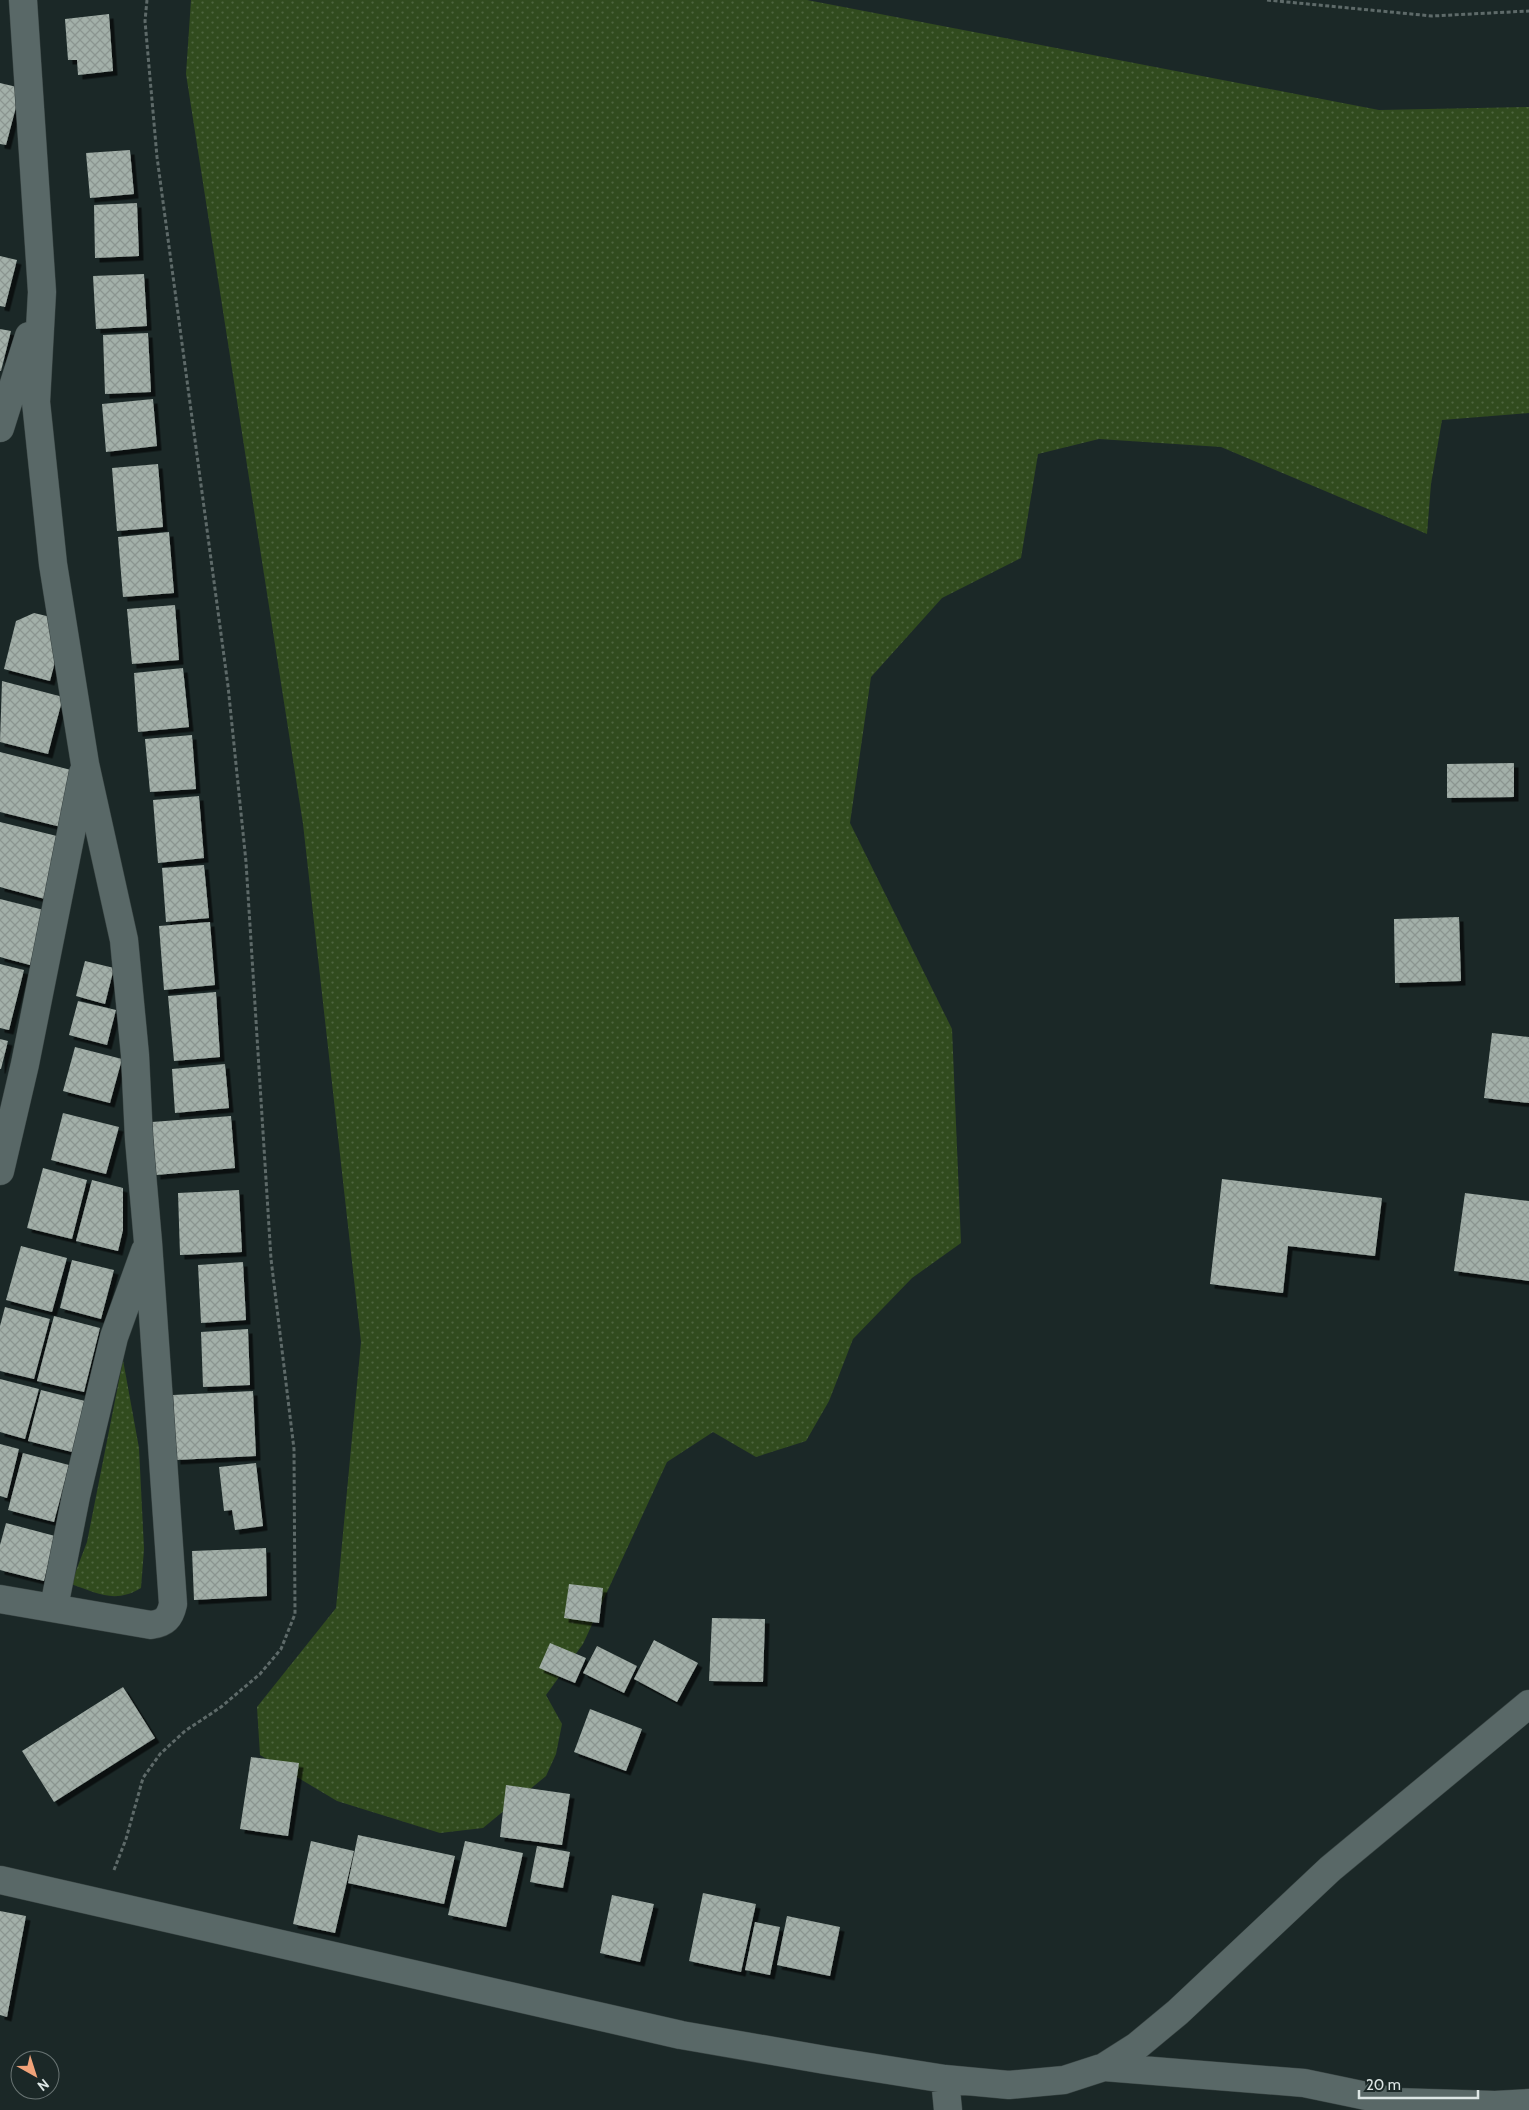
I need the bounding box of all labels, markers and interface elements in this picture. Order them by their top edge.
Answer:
north arrow [10,2050,60,2100]
scale bar [1359,2068,1478,2100]
text: N [34,2075,53,2095]
text: 20 m [1366,2076,1401,2094]

